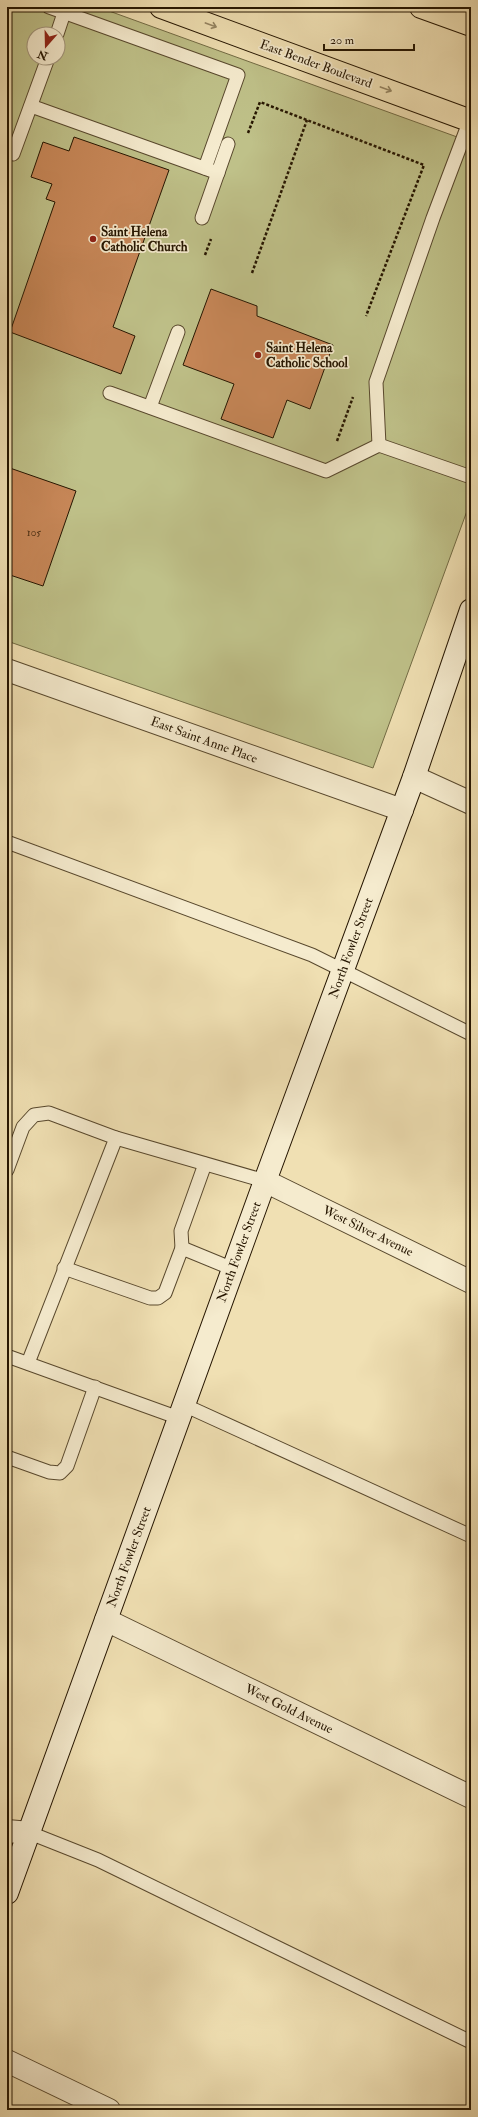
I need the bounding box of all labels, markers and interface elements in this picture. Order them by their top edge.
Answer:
one-way arrow [205,22,217,30]
north arrow [26,26,66,66]
scale bar [324,26,414,52]
text: 20 m [330,33,355,48]
street label: East Bender Boulevard [258,36,375,92]
text: N [35,47,51,63]
one-way arrow [379,86,391,94]
place label: Saint Helena Catholic Church [101,224,188,255]
marker: Saint Helena Catholic Church [88,234,98,244]
place label: Saint Helena Catholic School [266,340,348,371]
marker: Saint Helena Catholic School [253,350,263,360]
house number: 105 [27,526,41,539]
street label: East Saint Anne Place [148,713,260,767]
street label: North Fowler Street [325,896,377,1000]
street label: North Fowler Street [213,1200,265,1304]
street label: West Silver Avenue [319,1202,416,1260]
street label: North Fowler Street [103,1505,155,1609]
street label: West Gold Avenue [241,1680,336,1737]

